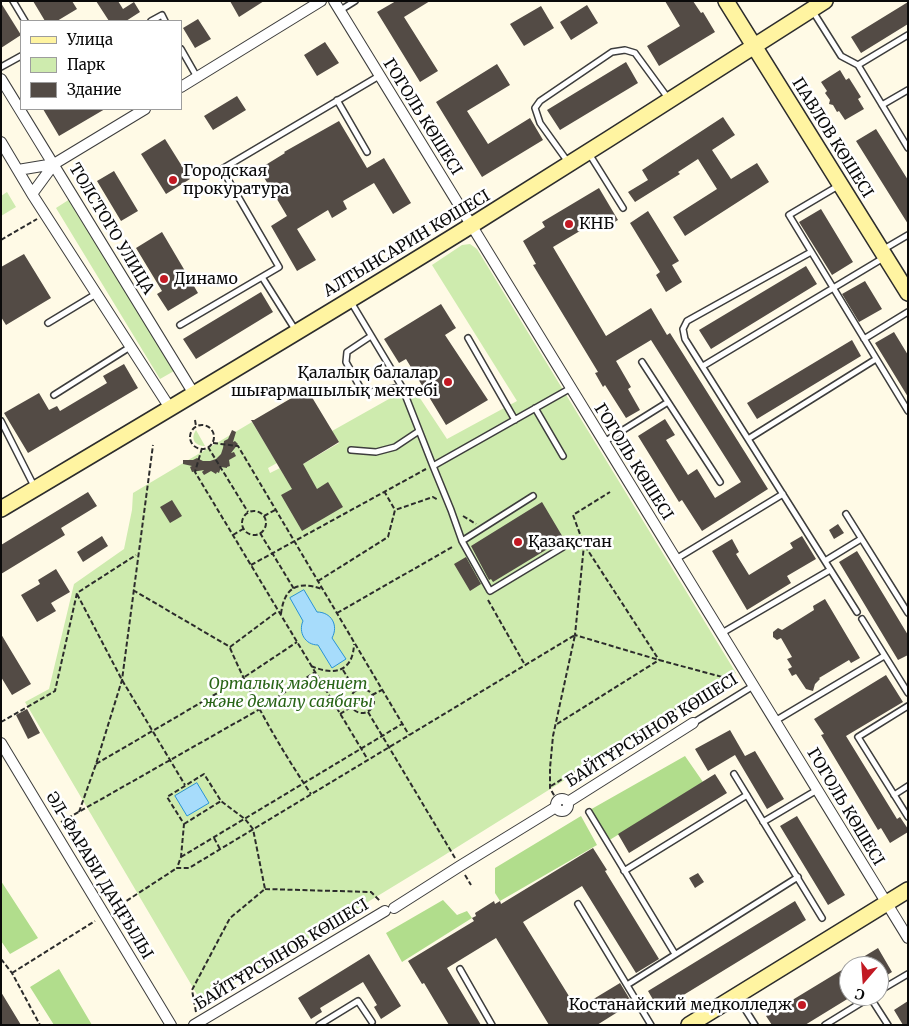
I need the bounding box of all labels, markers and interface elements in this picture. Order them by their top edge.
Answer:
legend [20,20,182,110]
text: Улица [67,30,113,49]
text: Парк [67,55,105,74]
street label: ГОГОЛЬ КӨШЕСІ [378,55,466,179]
street label: ПАВЛОВ КӨШЕСІ [787,75,877,201]
text: Здание [67,80,121,99]
street label: ТОЛСТОГО УЛИЦА [64,160,158,298]
place label: Городская прокуратура [183,161,289,199]
marker: Городская прокуратура [167,174,179,186]
street label: АЛТЫНСАРИН КӨШЕСІ [320,187,494,301]
place label: КНБ [579,214,614,234]
marker: КНБ [563,218,575,230]
place label: Динамо [174,269,238,289]
marker: Динамо [158,273,170,285]
place label: Қалалық балалар шығармашылық мектебі [231,363,438,401]
marker: Қалалық балалар шығармашылық мектебі [442,376,454,388]
street label: ГОГОЛЬ КӨШЕСІ [589,400,677,524]
place label: Қазақстан [528,532,612,552]
marker: Қазақстан [512,536,524,548]
street label: БАЙТҰРСЫНОВ КӨШЕСІ [563,670,741,792]
park label: Орталық мәдениет және демалу саябағы [203,674,373,712]
street label: ГОГОЛЬ КӨШЕСІ [802,745,888,869]
street label: ӘЛ-ФАРАБИ ДАҢҒЫЛЫ [42,789,156,963]
street label: БАЙТҰРСЫНОВ КӨШЕСІ [192,896,372,1014]
north arrow [839,956,889,1006]
text: С [852,984,867,1004]
place label: Костанайский медколледж [569,995,792,1015]
marker: Костанайский медколледж [796,999,808,1011]

